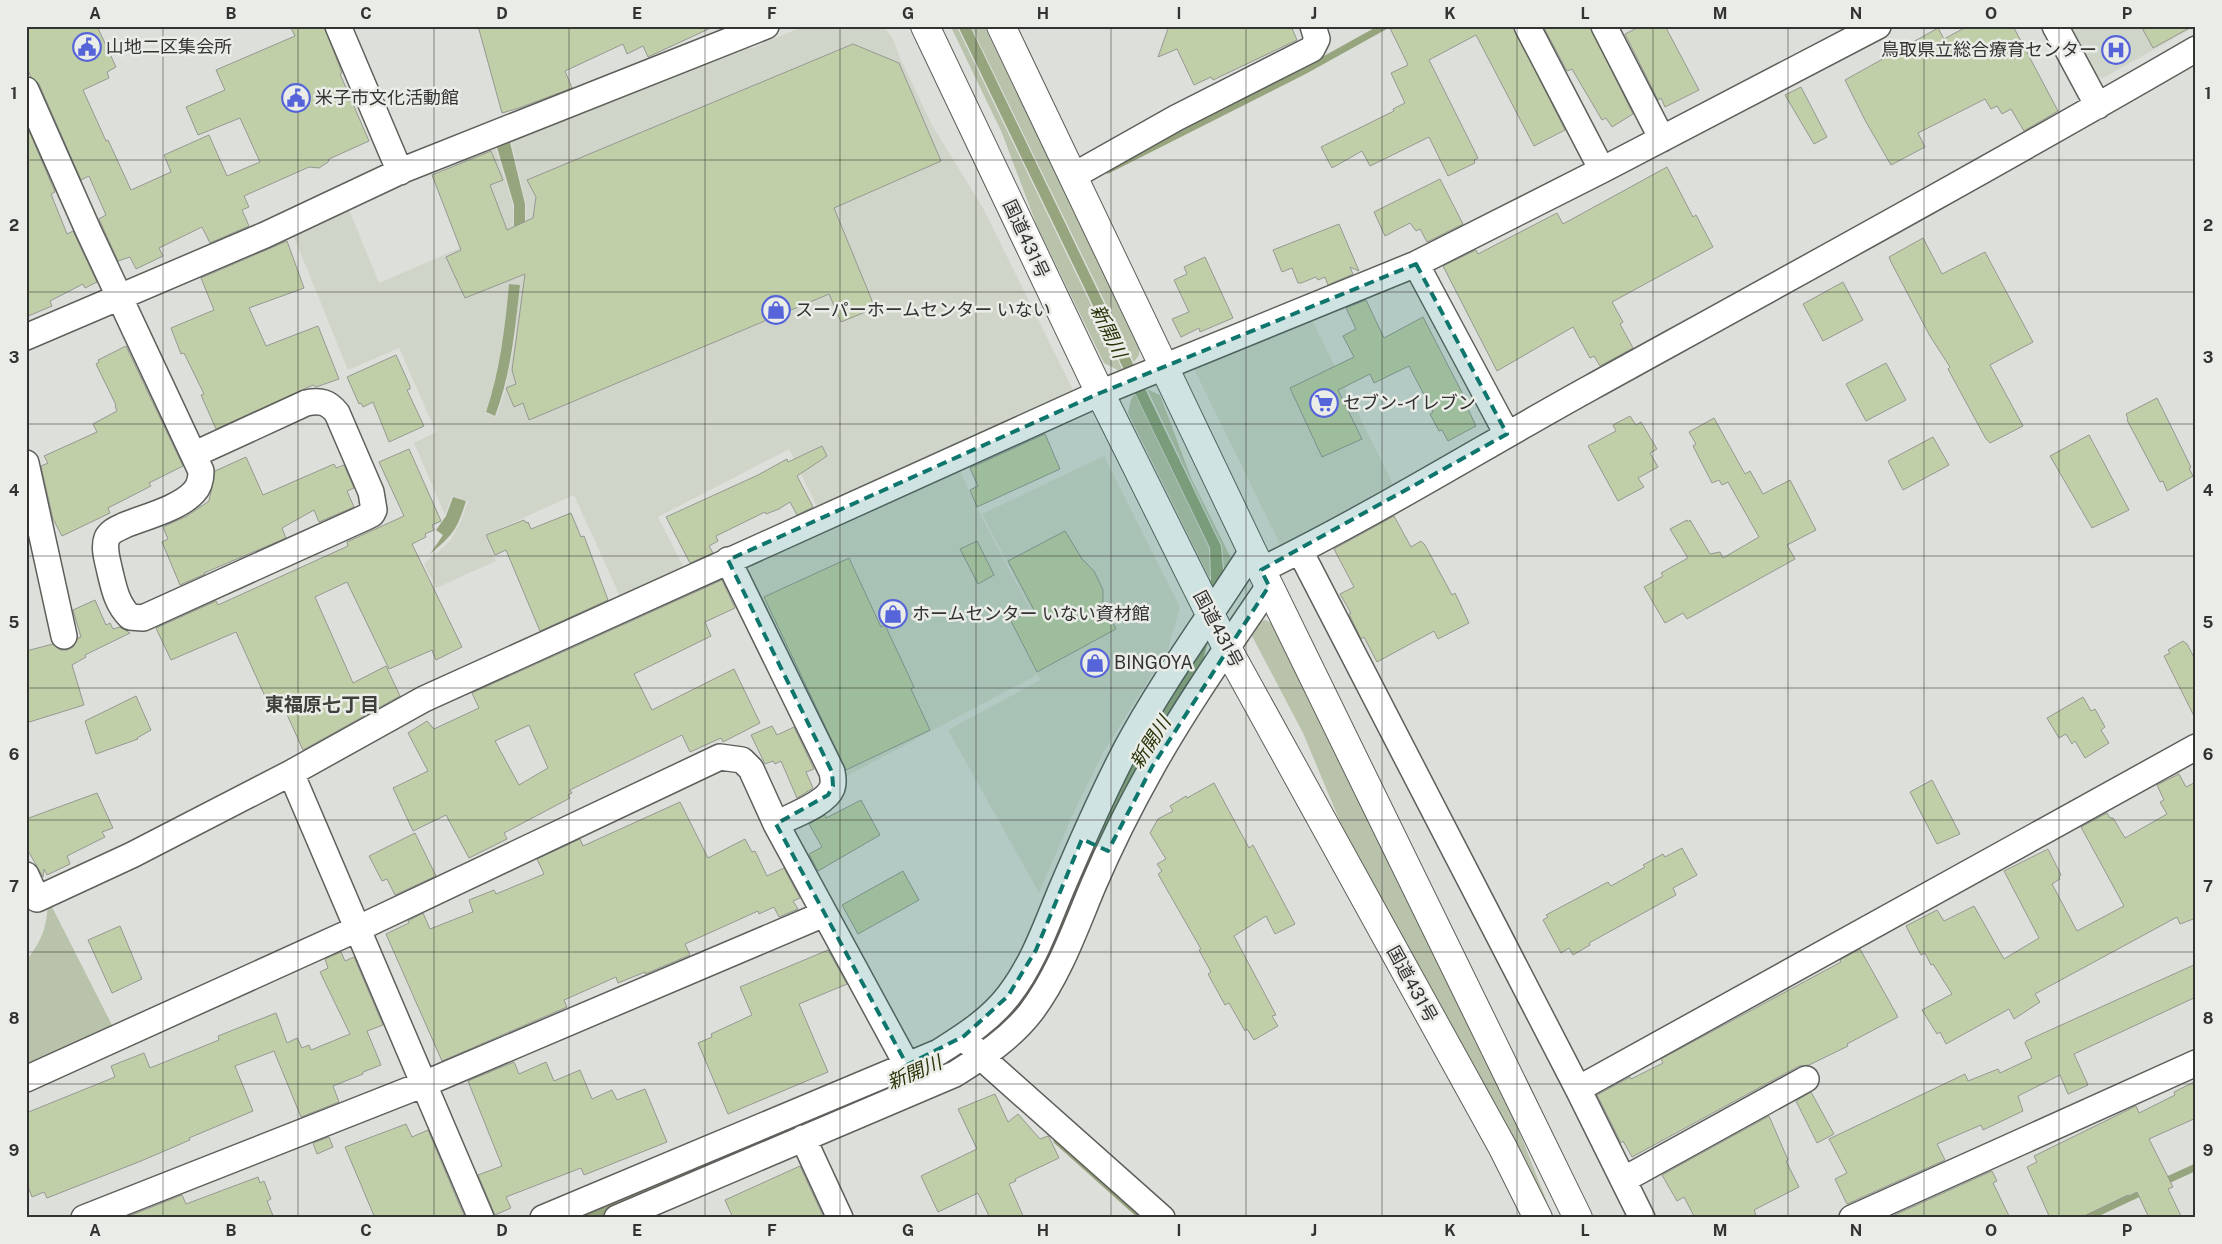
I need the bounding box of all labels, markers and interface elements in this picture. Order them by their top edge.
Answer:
text: A [89,4,101,23]
text: B [226,4,237,23]
text: C [360,4,372,23]
text: D [496,4,508,23]
text: E [632,4,642,23]
text: F [767,4,777,23]
text: G [902,4,914,23]
text: H [1037,4,1049,23]
text: I [1177,4,1181,23]
text: J [1311,4,1317,23]
text: K [1444,4,1456,23]
text: L [1580,4,1590,23]
text: M [1713,4,1727,23]
text: N [1850,4,1862,23]
text: O [1985,4,1997,23]
text: P [2122,4,2132,23]
public building icon: 山地二区集会所 [72,32,102,62]
hospital icon: 鳥取県立総合療育センター [2101,35,2131,65]
place label: 山地二区集会所 [106,36,232,57]
place label: 鳥取県立総合療育センター [1881,39,2097,60]
public building icon: 米子市文化活動館 [281,83,311,113]
text: 1 [11,84,17,103]
text: 1 [2205,84,2211,103]
place label: 米子市文化活動館 [315,87,459,108]
street label: 国道431号 [999,196,1054,281]
text: 2 [9,216,19,235]
text: 2 [2203,216,2213,235]
shop icon: スーパーホームセンター いない [761,295,791,325]
place label: スーパーホームセンター いない [795,299,1051,320]
water label: 新開川 [1087,301,1132,363]
text: 3 [9,348,19,367]
text: 3 [2203,348,2213,367]
supermarket icon: セブン-イレブン [1309,388,1339,418]
place label: セブン-イレブン [1343,392,1476,413]
text: 4 [9,481,20,500]
text: 4 [2203,481,2214,500]
street label: 国道431号 [1189,587,1247,671]
shop icon: ホームセンター いない資材館 [878,599,908,629]
place label: ホームセンター いない資材館 [912,603,1150,624]
text: 5 [9,613,20,632]
text: 5 [2203,613,2214,632]
shop icon: BINGOYA [1080,648,1110,678]
place label: BINGOYA [1114,652,1193,673]
district label: 東福原七丁目 [265,693,379,715]
water label: 新開川 [1125,710,1176,772]
text: 6 [9,745,19,764]
text: 6 [2203,745,2213,764]
text: 7 [9,877,19,896]
text: 7 [2203,877,2213,896]
street label: 国道431号 [1383,942,1442,1026]
text: 8 [9,1009,20,1028]
text: 8 [2203,1009,2214,1028]
water label: 新開川 [883,1050,946,1093]
text: 9 [9,1141,19,1160]
text: 9 [2203,1141,2213,1160]
text: A [89,1221,101,1240]
text: B [226,1221,237,1240]
text: C [360,1221,372,1240]
text: D [496,1221,508,1240]
text: E [632,1221,642,1240]
text: F [767,1221,777,1240]
text: G [902,1221,914,1240]
text: H [1037,1221,1049,1240]
text: I [1177,1221,1181,1240]
text: J [1311,1221,1317,1240]
text: K [1444,1221,1456,1240]
text: L [1580,1221,1590,1240]
text: M [1713,1221,1727,1240]
text: N [1850,1221,1862,1240]
text: O [1985,1221,1997,1240]
text: P [2122,1221,2132,1240]

